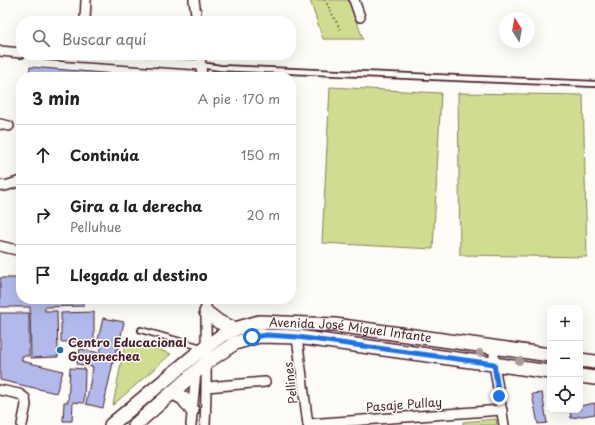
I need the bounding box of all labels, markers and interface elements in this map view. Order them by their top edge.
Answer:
north arrow [499,12,535,48]
search box [16,16,296,60]
icon: search [30,27,52,49]
text: Buscar aquí [62,27,146,50]
text: 3 min [32,85,80,111]
text: A pie · 170 m [198,89,280,108]
text: Continúa [70,143,139,166]
icon: ahead [32,144,54,166]
text: 150 m [241,145,280,164]
text: Gira a la derecha [70,194,202,217]
icon: right [32,204,54,226]
text: 20 m [246,205,280,224]
text: Pelluhue [70,217,122,236]
text: Llegada al destino [70,263,208,286]
icon: arrive [32,264,54,286]
map controls [547,305,583,413]
button: + [547,305,583,341]
street label: Avenida José Miguel Infante [269,312,433,346]
route start [243,328,261,346]
place label: Centro Educacional Goyenechea [68,333,187,365]
button: − [547,341,583,377]
marker: Centro Educacional Goyenechea [55,345,65,355]
street label: Pellines [278,361,301,405]
button: locate [547,377,583,413]
route end [490,387,508,405]
street label: Pasaje Pullay [365,392,443,416]

